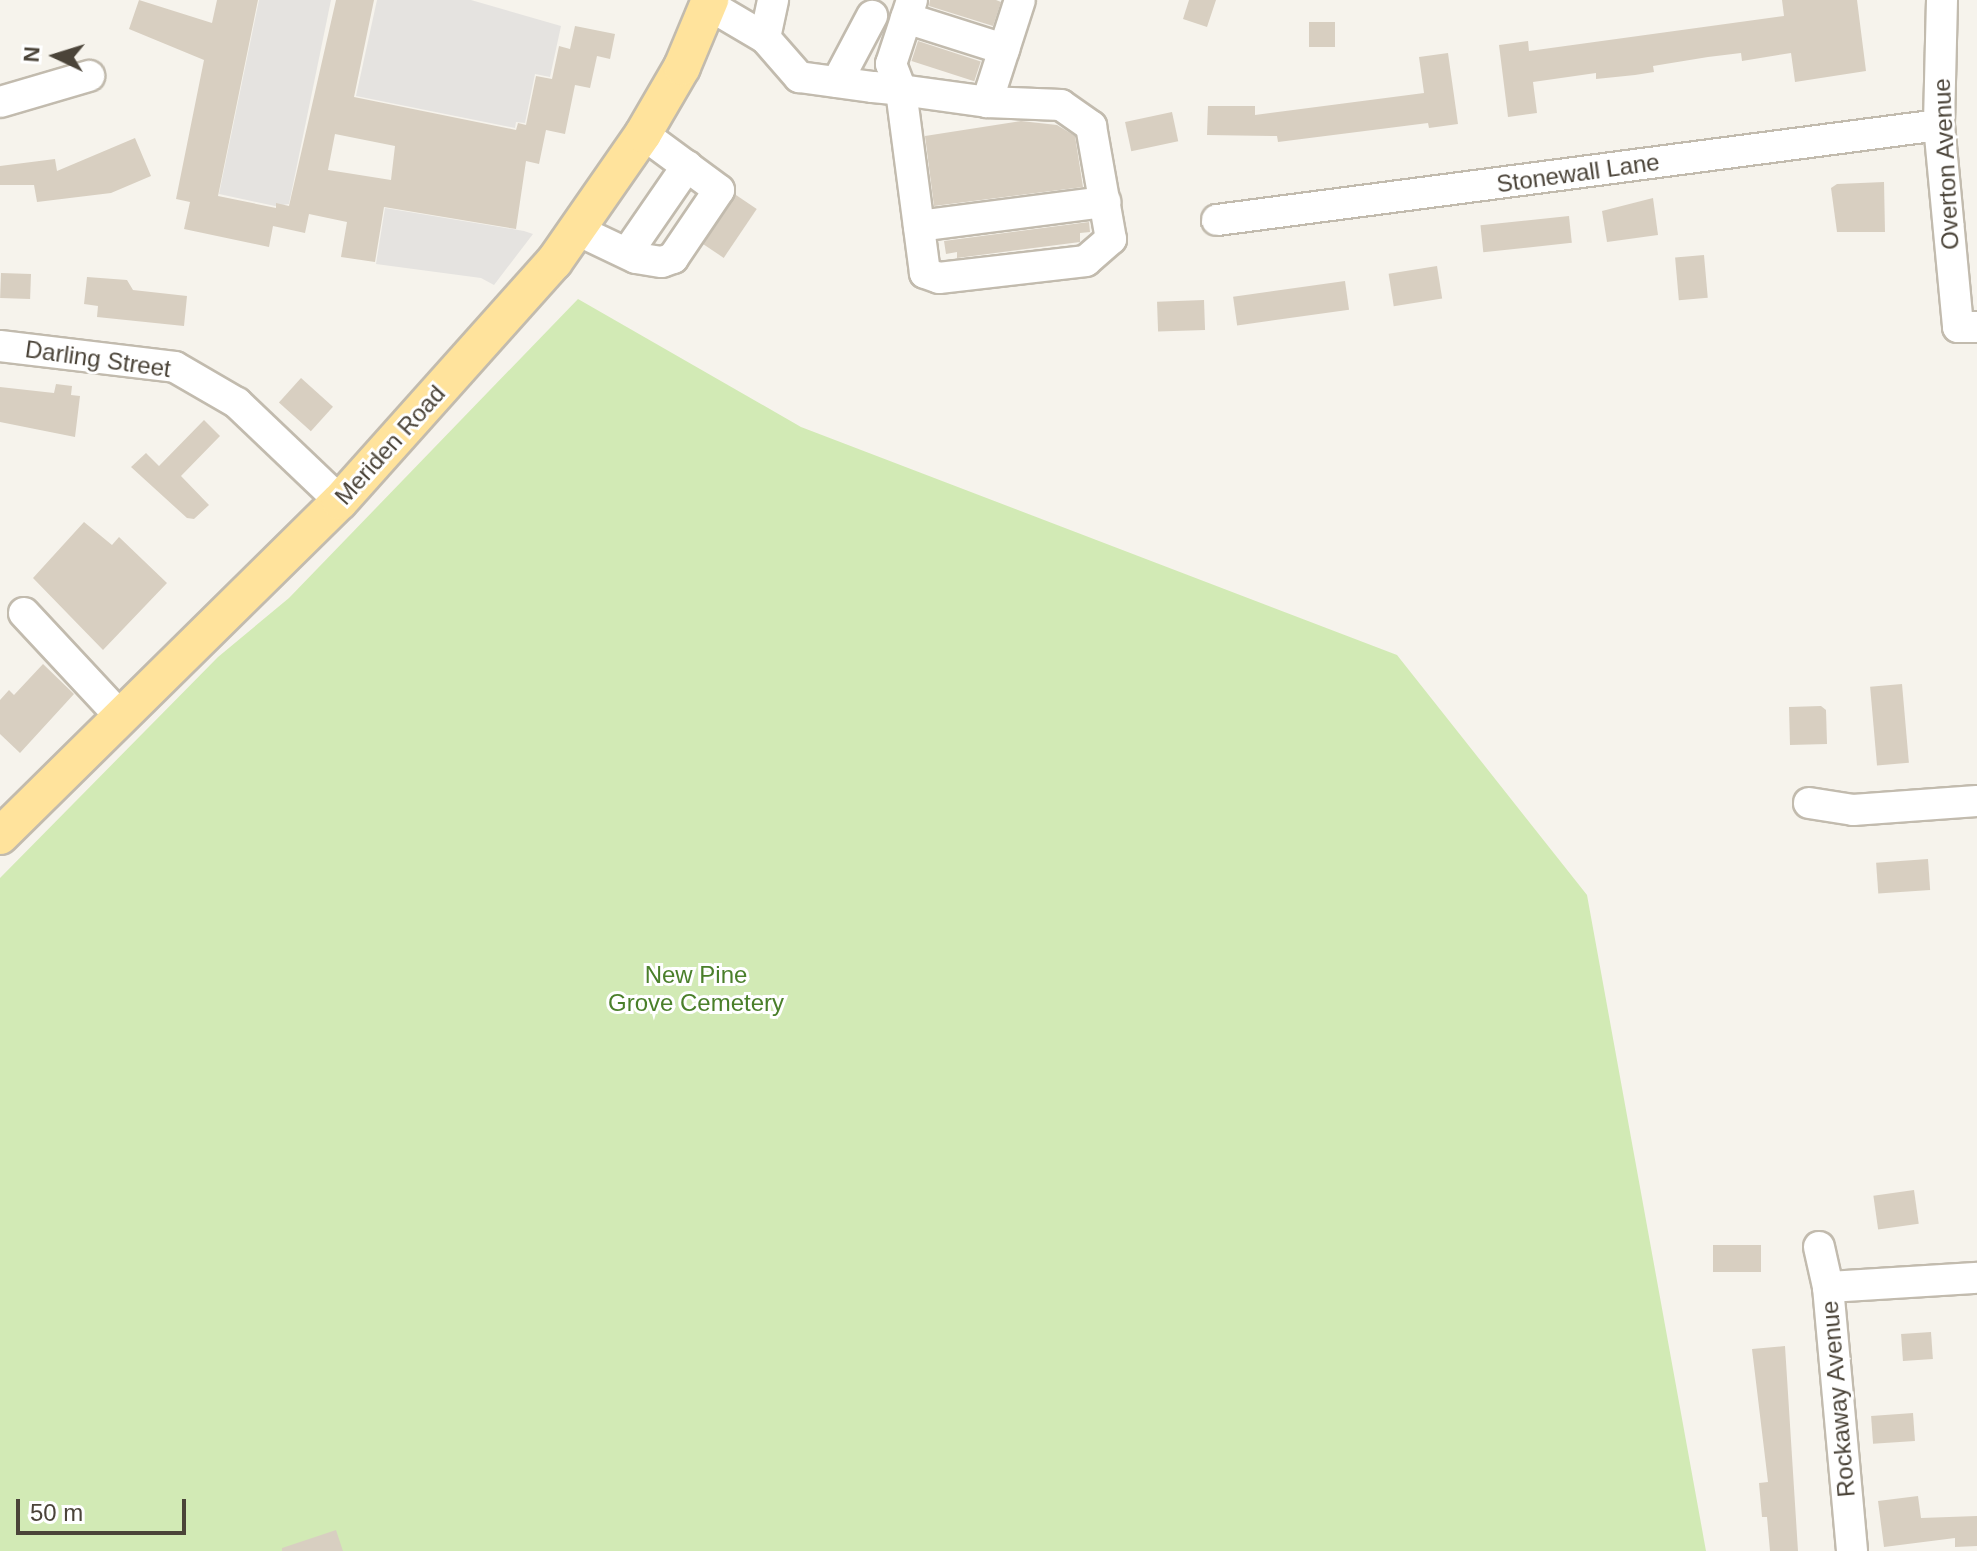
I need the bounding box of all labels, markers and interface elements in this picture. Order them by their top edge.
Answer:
north arrow [16,16,96,96]
text: N [19,46,45,63]
street label: Overton Avenue [1927,77,1965,251]
street label: Stonewall Lane [1495,147,1661,199]
street label: Darling Street [23,335,173,383]
street label: Meriden Road [329,379,451,511]
park label: New Pine Grove Cemetery [608,961,784,1017]
street label: Rockaway Avenue [1815,1299,1861,1499]
scale bar [20,1483,190,1533]
text: 50 m [30,1499,83,1526]

